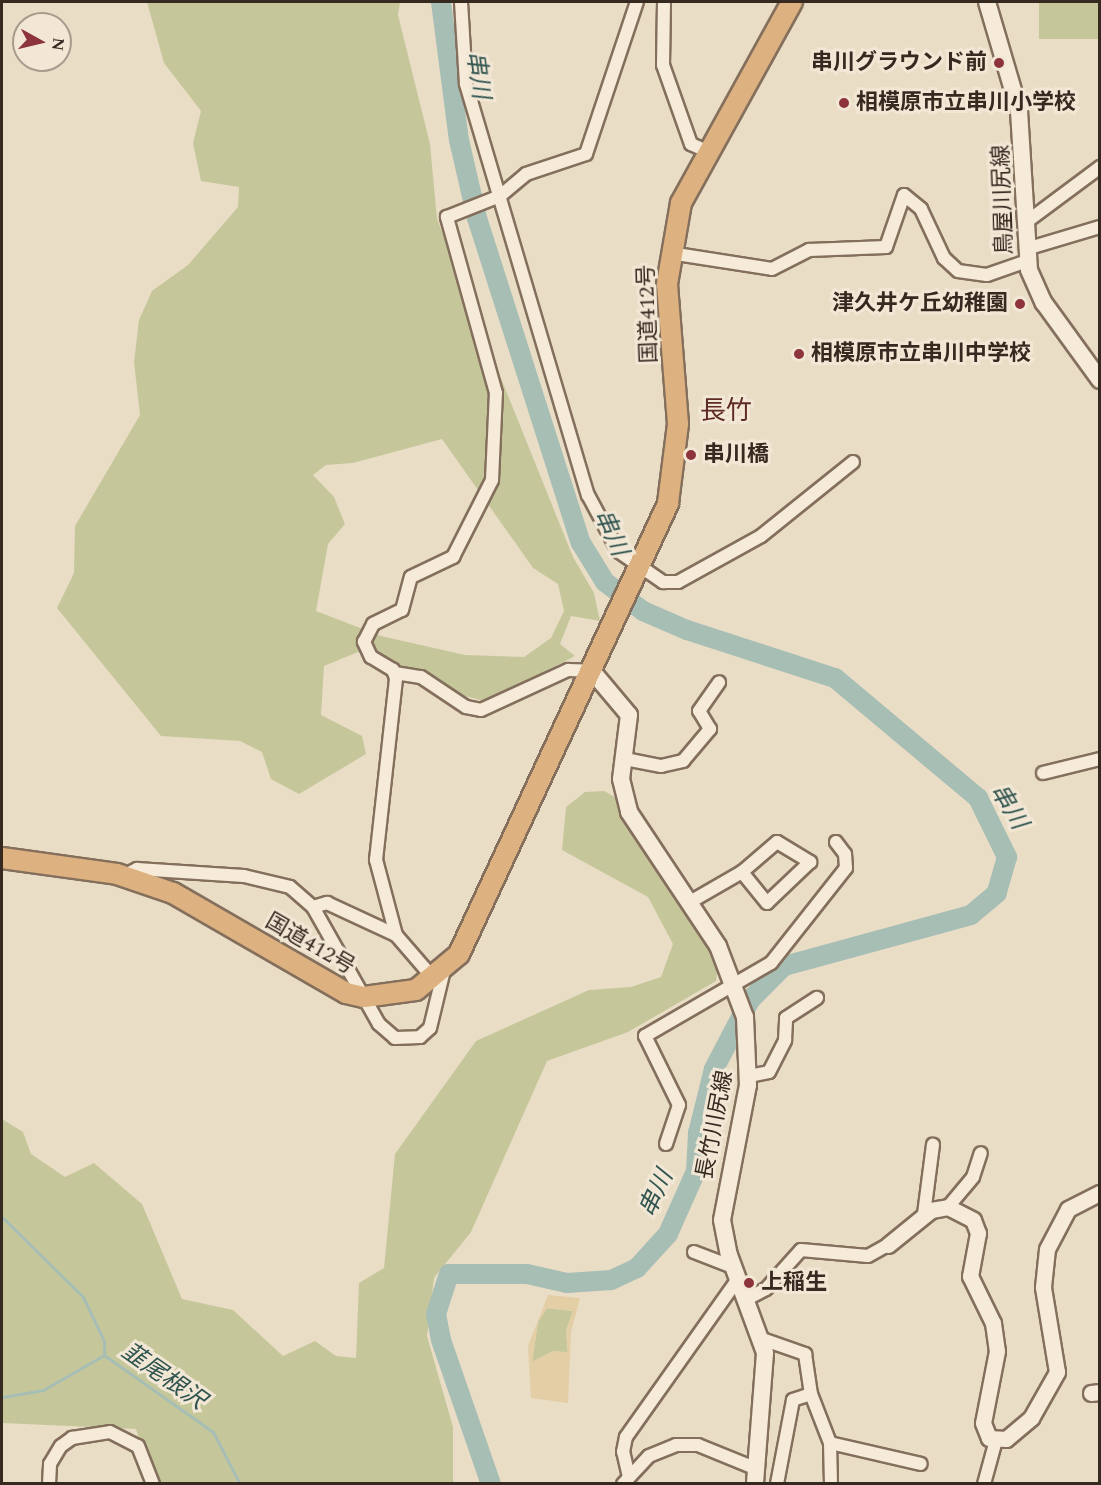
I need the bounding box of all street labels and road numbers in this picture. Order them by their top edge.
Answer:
street label: 鳥屋川尻線 [988,145,1018,255]
street label: 国道412号 [633,264,663,364]
street label: 国道412号 [261,908,359,980]
street label: 長竹川尻線 [692,1068,738,1182]

